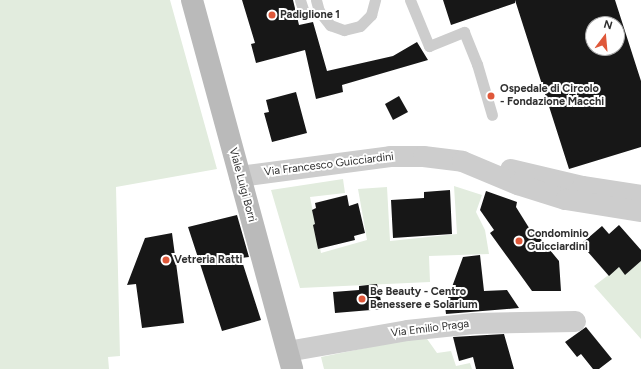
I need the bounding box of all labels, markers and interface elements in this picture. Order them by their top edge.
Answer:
place label: Padiglione 1 [280,8,340,22]
marker: Padiglione 1 [267,10,277,20]
north arrow [585,16,625,56]
text: N [602,18,614,32]
place label: Ospedale di Circolo - Fondazione Macchi [500,83,604,109]
marker: Ospedale di Circolo - Fondazione Macchi [485,90,497,102]
street label: Viale Luigi Borri [226,147,258,223]
street label: Via Francesco Guicciardini [263,150,395,180]
place label: Condominio Guicciardini [527,228,589,254]
marker: Condominio Guicciardini [514,236,524,246]
place label: Vetreria Ratti [174,253,242,267]
marker: Vetreria Ratti [161,255,171,265]
place label: Be Beauty - Centro Benessere e Solarium [370,286,478,312]
marker: Be Beauty - Centro Benessere e Solarium [357,294,367,304]
street label: Via Emilio Praga [390,318,470,340]

